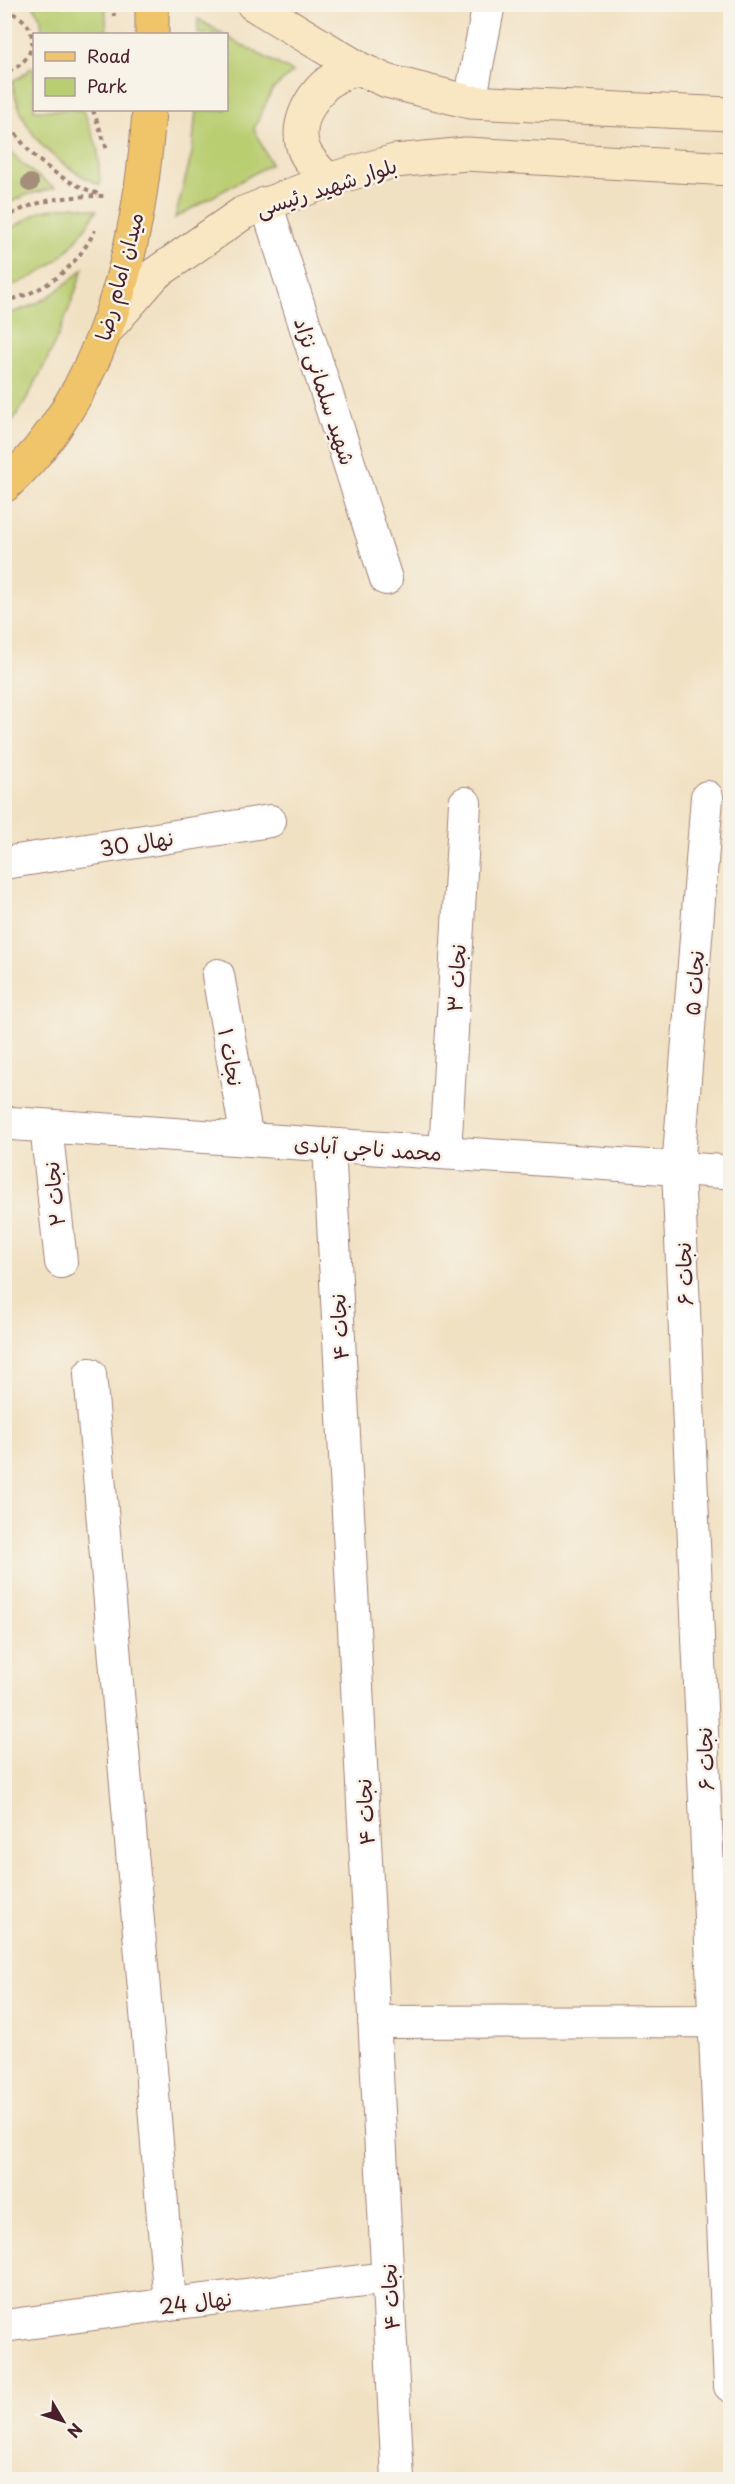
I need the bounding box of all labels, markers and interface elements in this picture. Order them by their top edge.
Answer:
legend [33,33,228,111]
text: Road [87,42,131,69]
text: Park [87,72,127,99]
street label: بلوار شهید رئیسی [251,148,401,224]
street label: میدان امام رضا [86,208,152,344]
street label: شهید سلمانی نژاد [287,313,365,469]
street label: نهال 30 [97,820,177,864]
street label: نجات ۳ [437,943,473,1013]
street label: نجات ۵ [675,949,711,1017]
street label: نجات ۱ [211,1025,253,1089]
street label: محمد ناجی آبادی [293,1126,443,1168]
street label: نجات ۲ [34,1160,72,1228]
street label: نجات ۶ [666,1242,700,1306]
street label: نجات ۴ [320,1293,356,1361]
street label: نجات ۶ [687,1727,721,1791]
street label: نجات ۴ [346,1778,382,1846]
street label: نجات ۴ [371,2263,407,2331]
street label: نهال 24 [157,2281,235,2321]
north arrow [33,2391,93,2451]
text: N [62,2419,89,2444]

